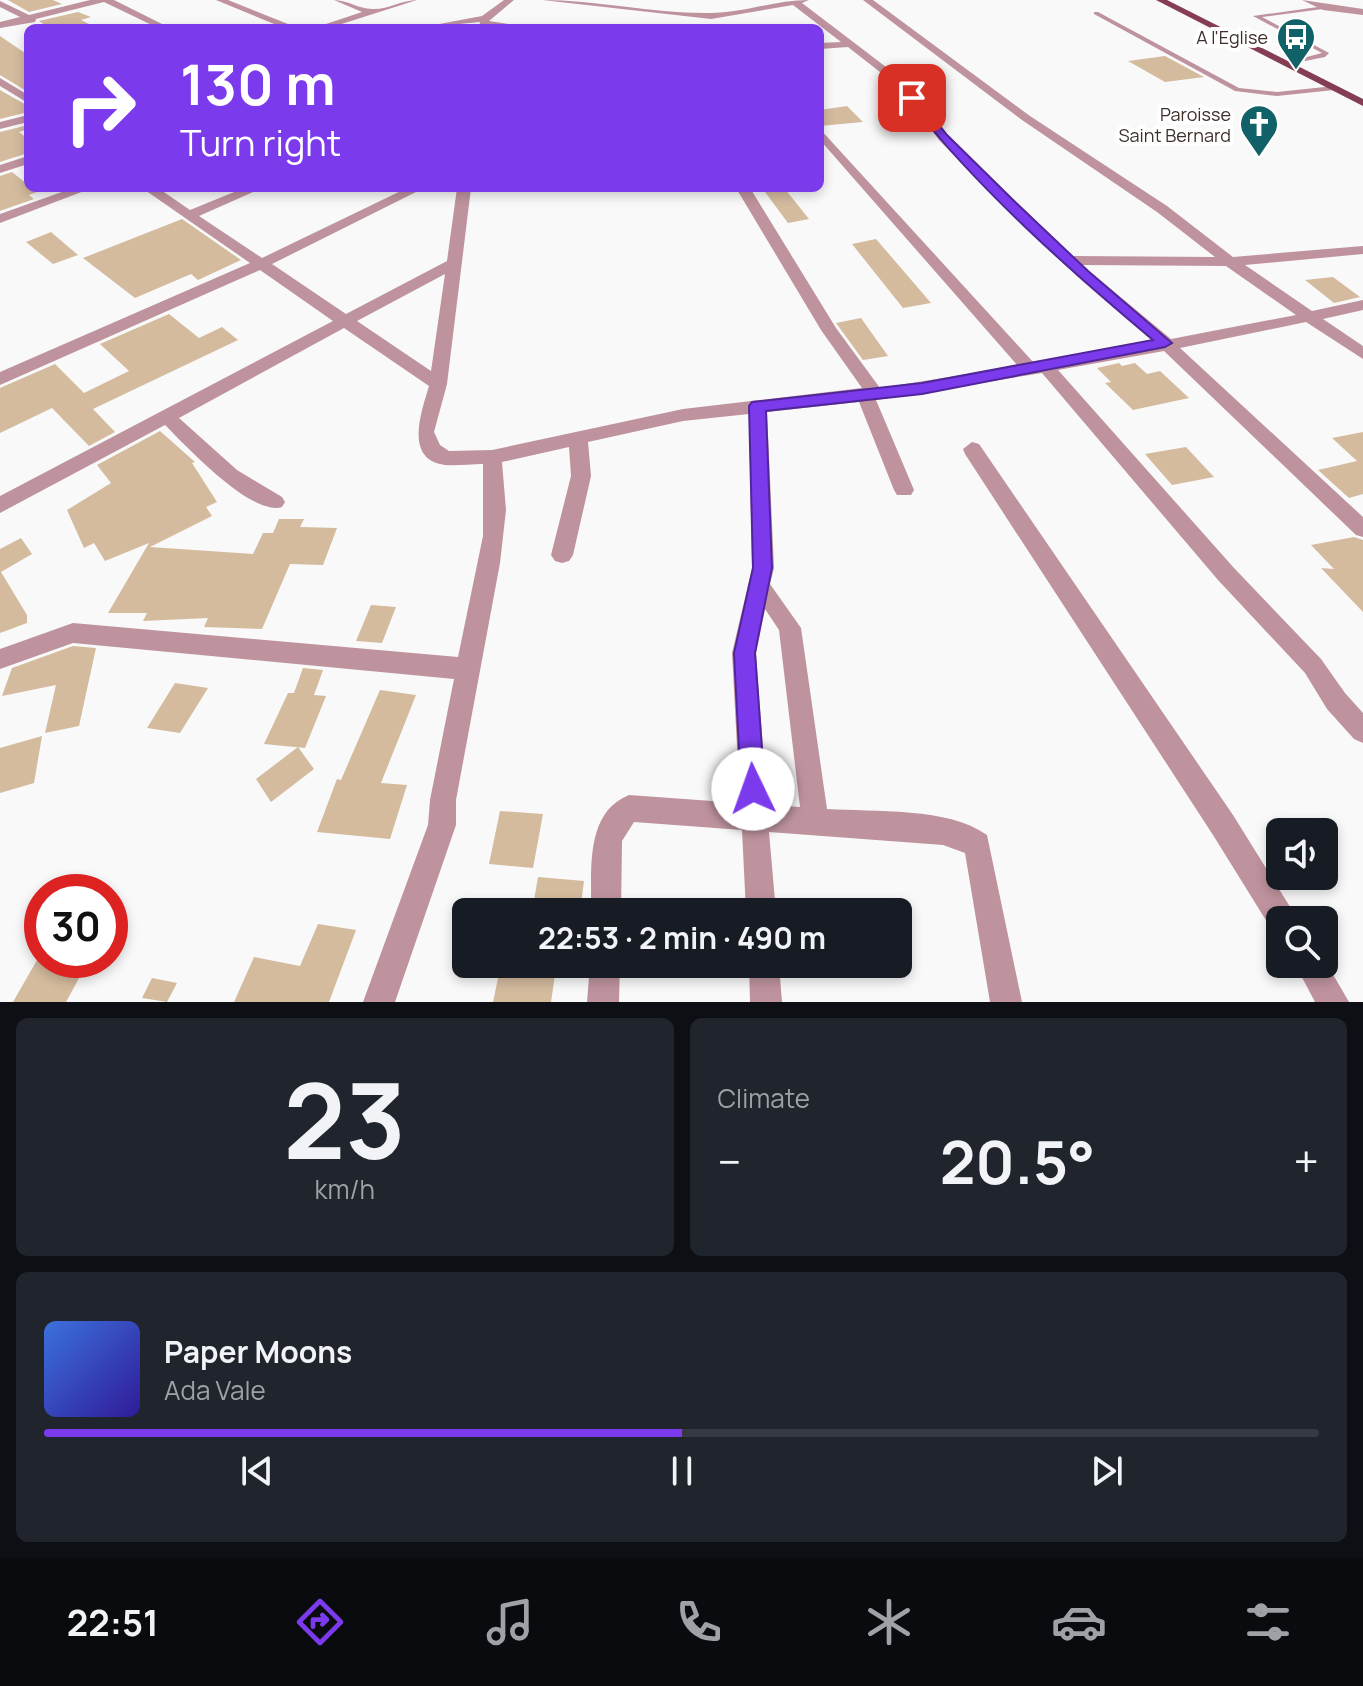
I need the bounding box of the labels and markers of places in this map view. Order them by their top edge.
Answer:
bus stop icon: A l'Eglise [1275,16,1317,71]
place label: A l'Eglise [1196,25,1268,49]
pin [878,64,946,132]
place label: Paroisse Saint Bernard [1118,102,1231,147]
church icon: Paroisse Saint Bernard [1238,103,1280,158]

